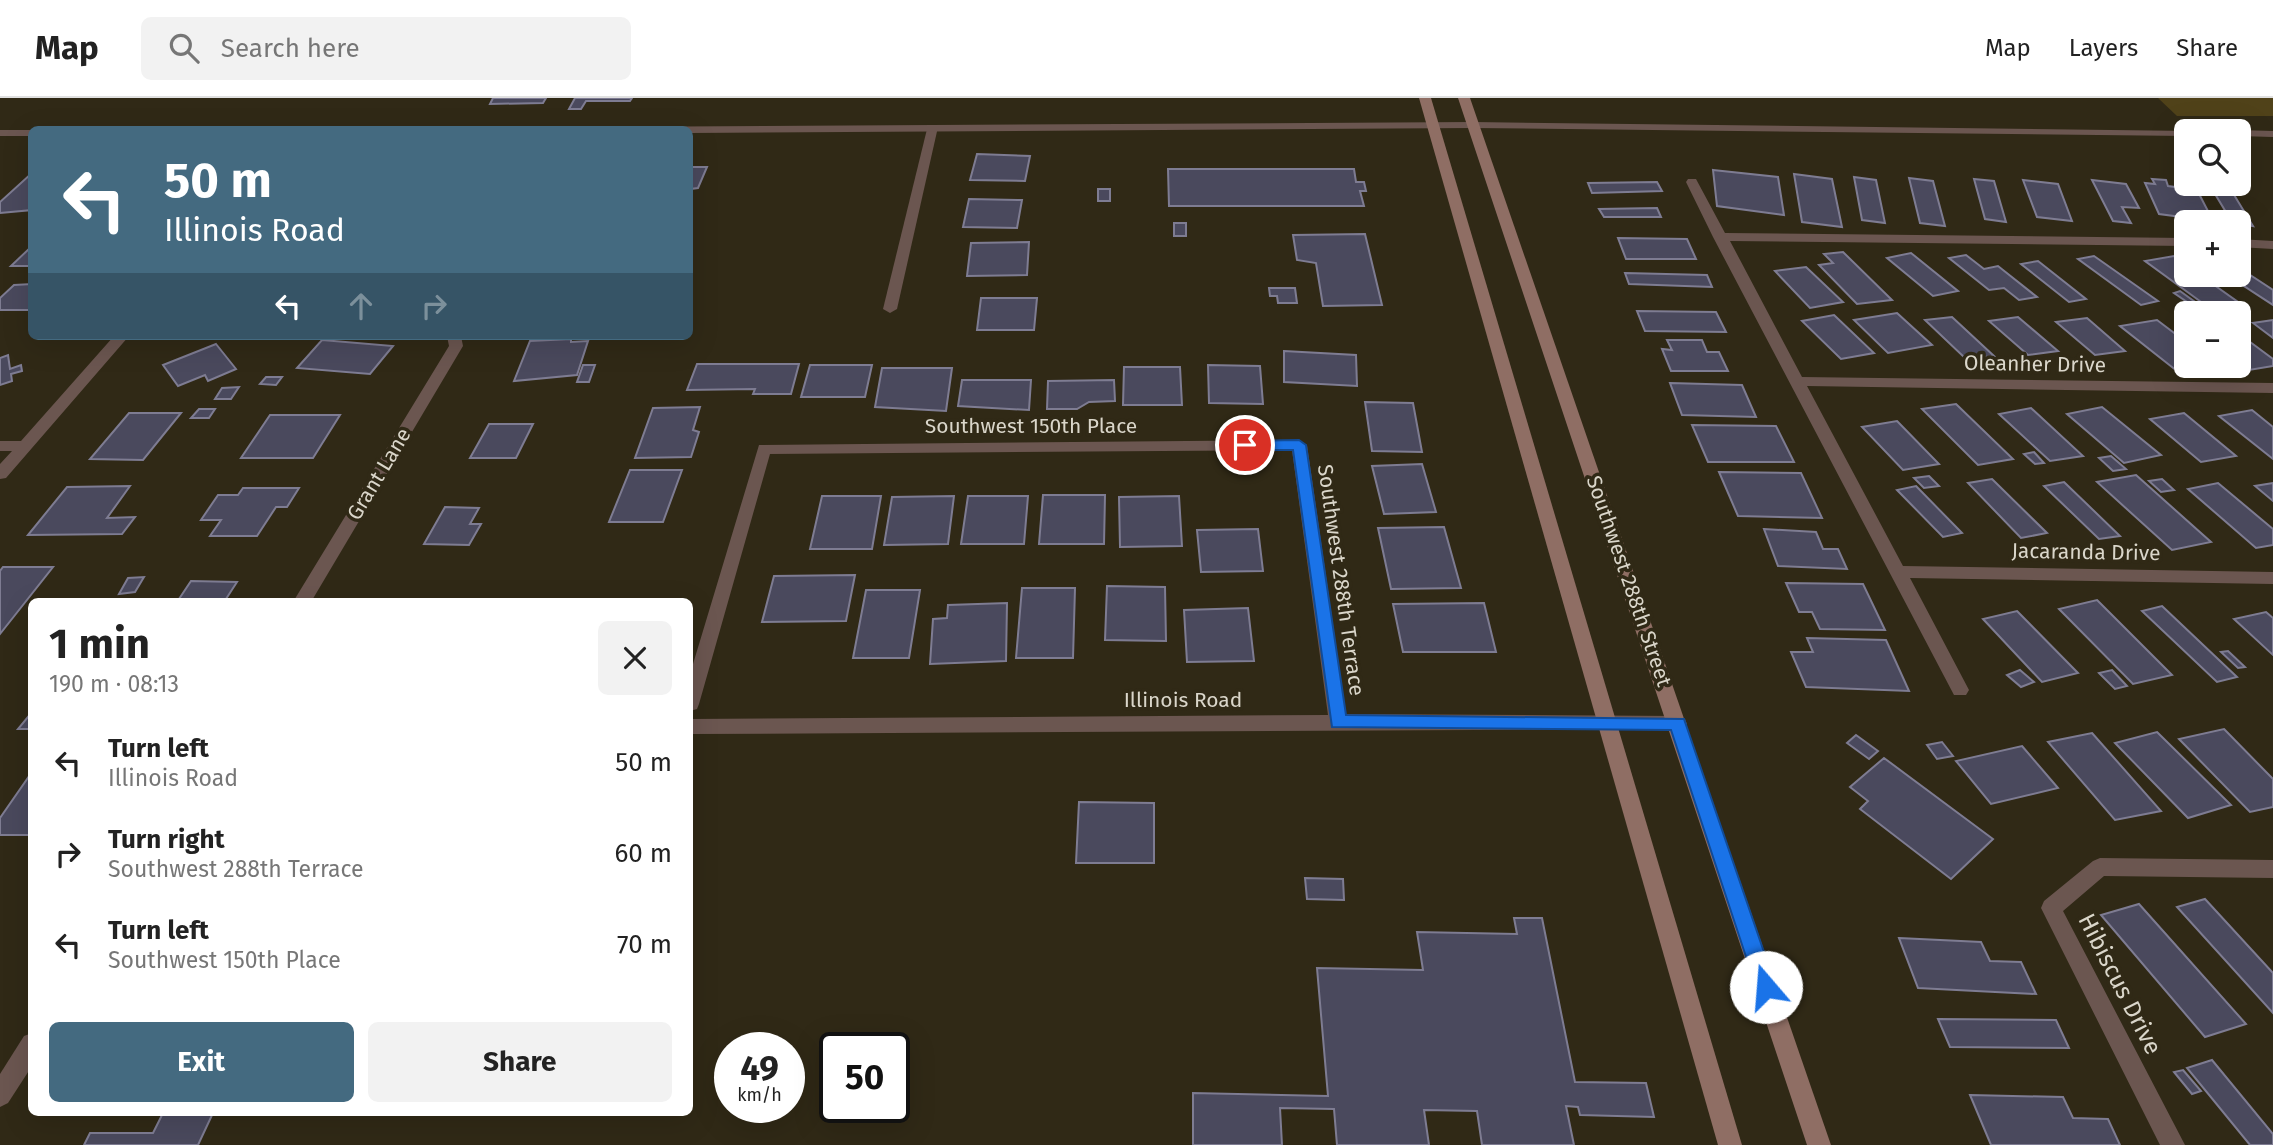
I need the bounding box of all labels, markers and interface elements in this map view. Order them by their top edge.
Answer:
search box [141,17,631,80]
text: Map [35,28,99,68]
icon: search [165,29,203,67]
text: Search here [221,33,360,64]
text: Map [1985,34,2031,62]
text: Layers [2069,34,2138,62]
text: Share [2176,34,2238,62]
map controls [2174,119,2251,378]
button: search [2174,119,2251,196]
text: 50 m [164,151,272,210]
icon: left [49,154,140,245]
button: + [2174,210,2251,287]
text: Illinois Road [164,211,345,249]
icon: left [269,287,307,325]
icon: ahead [342,287,380,325]
icon: right [415,287,453,325]
button: − [2174,301,2251,378]
street label: Oleanher Drive [1964,350,2106,378]
street label: Southwest 150th Place [925,413,1137,439]
pin [1215,415,1275,475]
street label: Grant Lane [341,423,417,525]
icon: arrive [1226,426,1264,464]
street label: Southwest 288th Terrace [1312,463,1370,697]
street label: Southwest 288th Street [1581,472,1677,690]
street label: Jacaranda Drive [2011,538,2161,566]
text: 1 min [49,619,150,669]
button: close [598,621,672,695]
text: 190 m · 08:13 [49,670,179,698]
street label: Illinois Road [1124,687,1242,713]
text: Turn left [108,733,209,764]
icon: left [49,744,87,782]
text: 50 m [615,747,672,778]
text: Illinois Road [108,764,238,792]
text: Turn right [108,824,225,855]
icon: right [49,835,87,873]
text: 60 m [614,838,672,869]
text: Southwest 288th Terrace [108,855,364,883]
street label: Hibiscus Drive [2072,909,2168,1059]
text: Turn left [108,915,209,946]
icon: left [49,926,87,964]
text: 70 m [617,929,672,960]
text: Southwest 150th Place [108,946,341,974]
position arrow [1729,950,1803,1024]
button: Exit [49,1022,354,1102]
button: Share [368,1022,672,1102]
speed limit sign: 50 [819,1032,910,1123]
text: 49 [740,1047,779,1089]
text: km/h [737,1084,782,1106]

